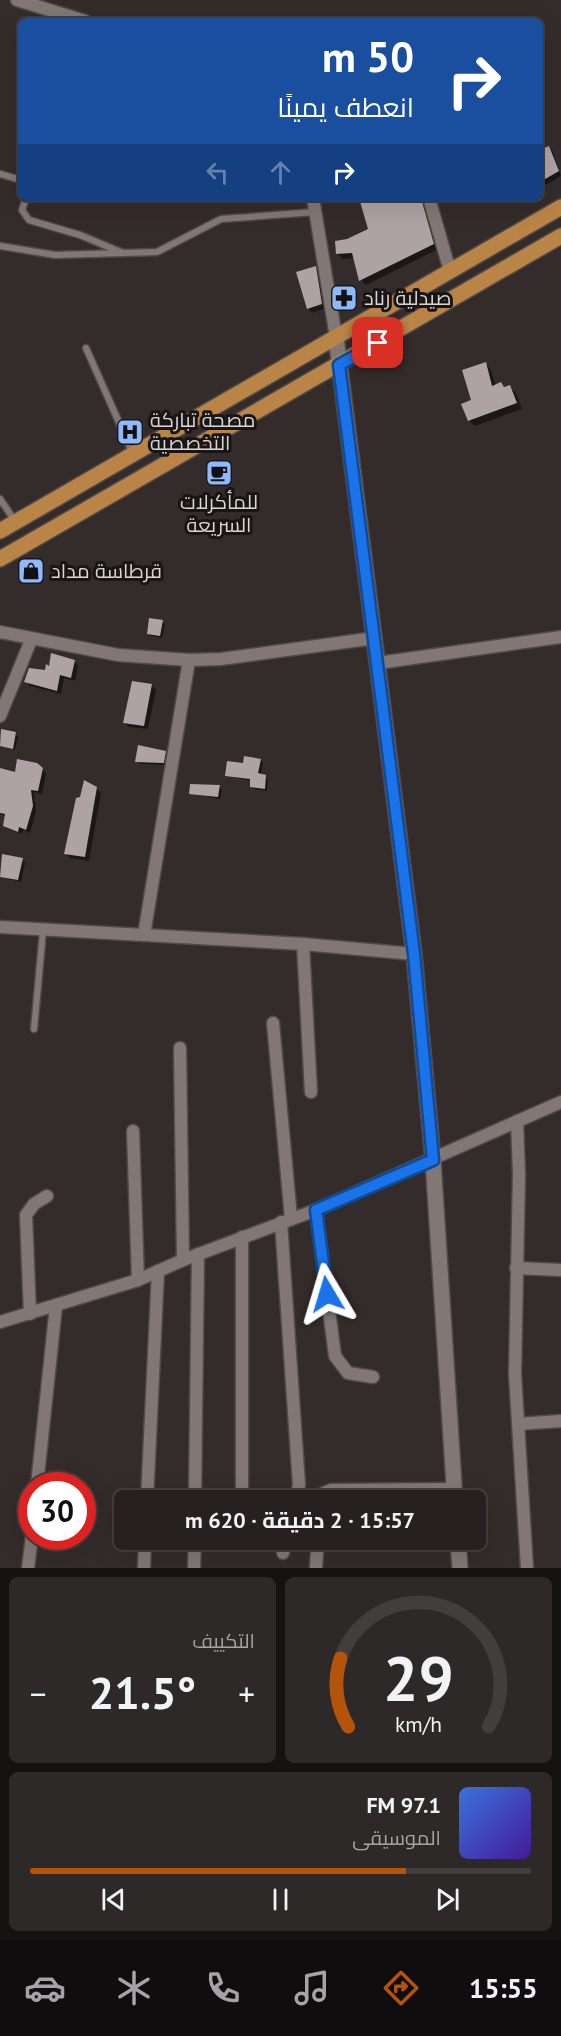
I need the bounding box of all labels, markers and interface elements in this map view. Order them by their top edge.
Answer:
text: 50 m [322,29,414,84]
icon: right [435,42,513,120]
text: انعطف يمينًا [277,90,414,124]
icon: left [201,156,234,189]
icon: ahead [264,156,297,189]
icon: right [327,156,360,189]
pharmacy icon: صيدلية رناد [329,283,359,313]
place label: صيدلية رناد [364,285,451,311]
pin [352,317,403,368]
icon: arrive [361,326,394,359]
place label: مصحة تباركة التخصصية [150,407,255,456]
hospital icon: مصحة تباركة التخصصية [115,417,145,447]
cafe icon: للمأكرلات السريعة [204,458,234,488]
place label: للمأكرلات السريعة [180,489,258,538]
shop icon: قرطاسة مداد [16,556,46,586]
place label: قرطاسة مداد [51,558,162,584]
position arrow [295,1262,359,1326]
speed limit sign: 30 [18,1472,96,1550]
text: 15:57 · 2 دقيقة · 620 m [185,1506,415,1534]
text: التكييف [192,1628,255,1654]
text: 29 [383,1637,454,1718]
text: 21.5° [89,1663,196,1721]
text: − [30,1672,47,1715]
text: + [238,1672,255,1715]
text: km/h [395,1710,442,1738]
text: 97.1 FM [366,1791,441,1819]
text: الموسيقى [352,1825,441,1851]
icon: previous [97,1883,130,1916]
icon: pause [264,1883,297,1916]
icon: next [431,1883,464,1916]
icon: car [24,1967,66,2009]
icon: climate [113,1967,155,2009]
icon: phone [202,1967,244,2009]
icon: music [291,1967,333,2009]
icon: directions [380,1967,422,2009]
text: 15:55 [469,1971,537,2005]

